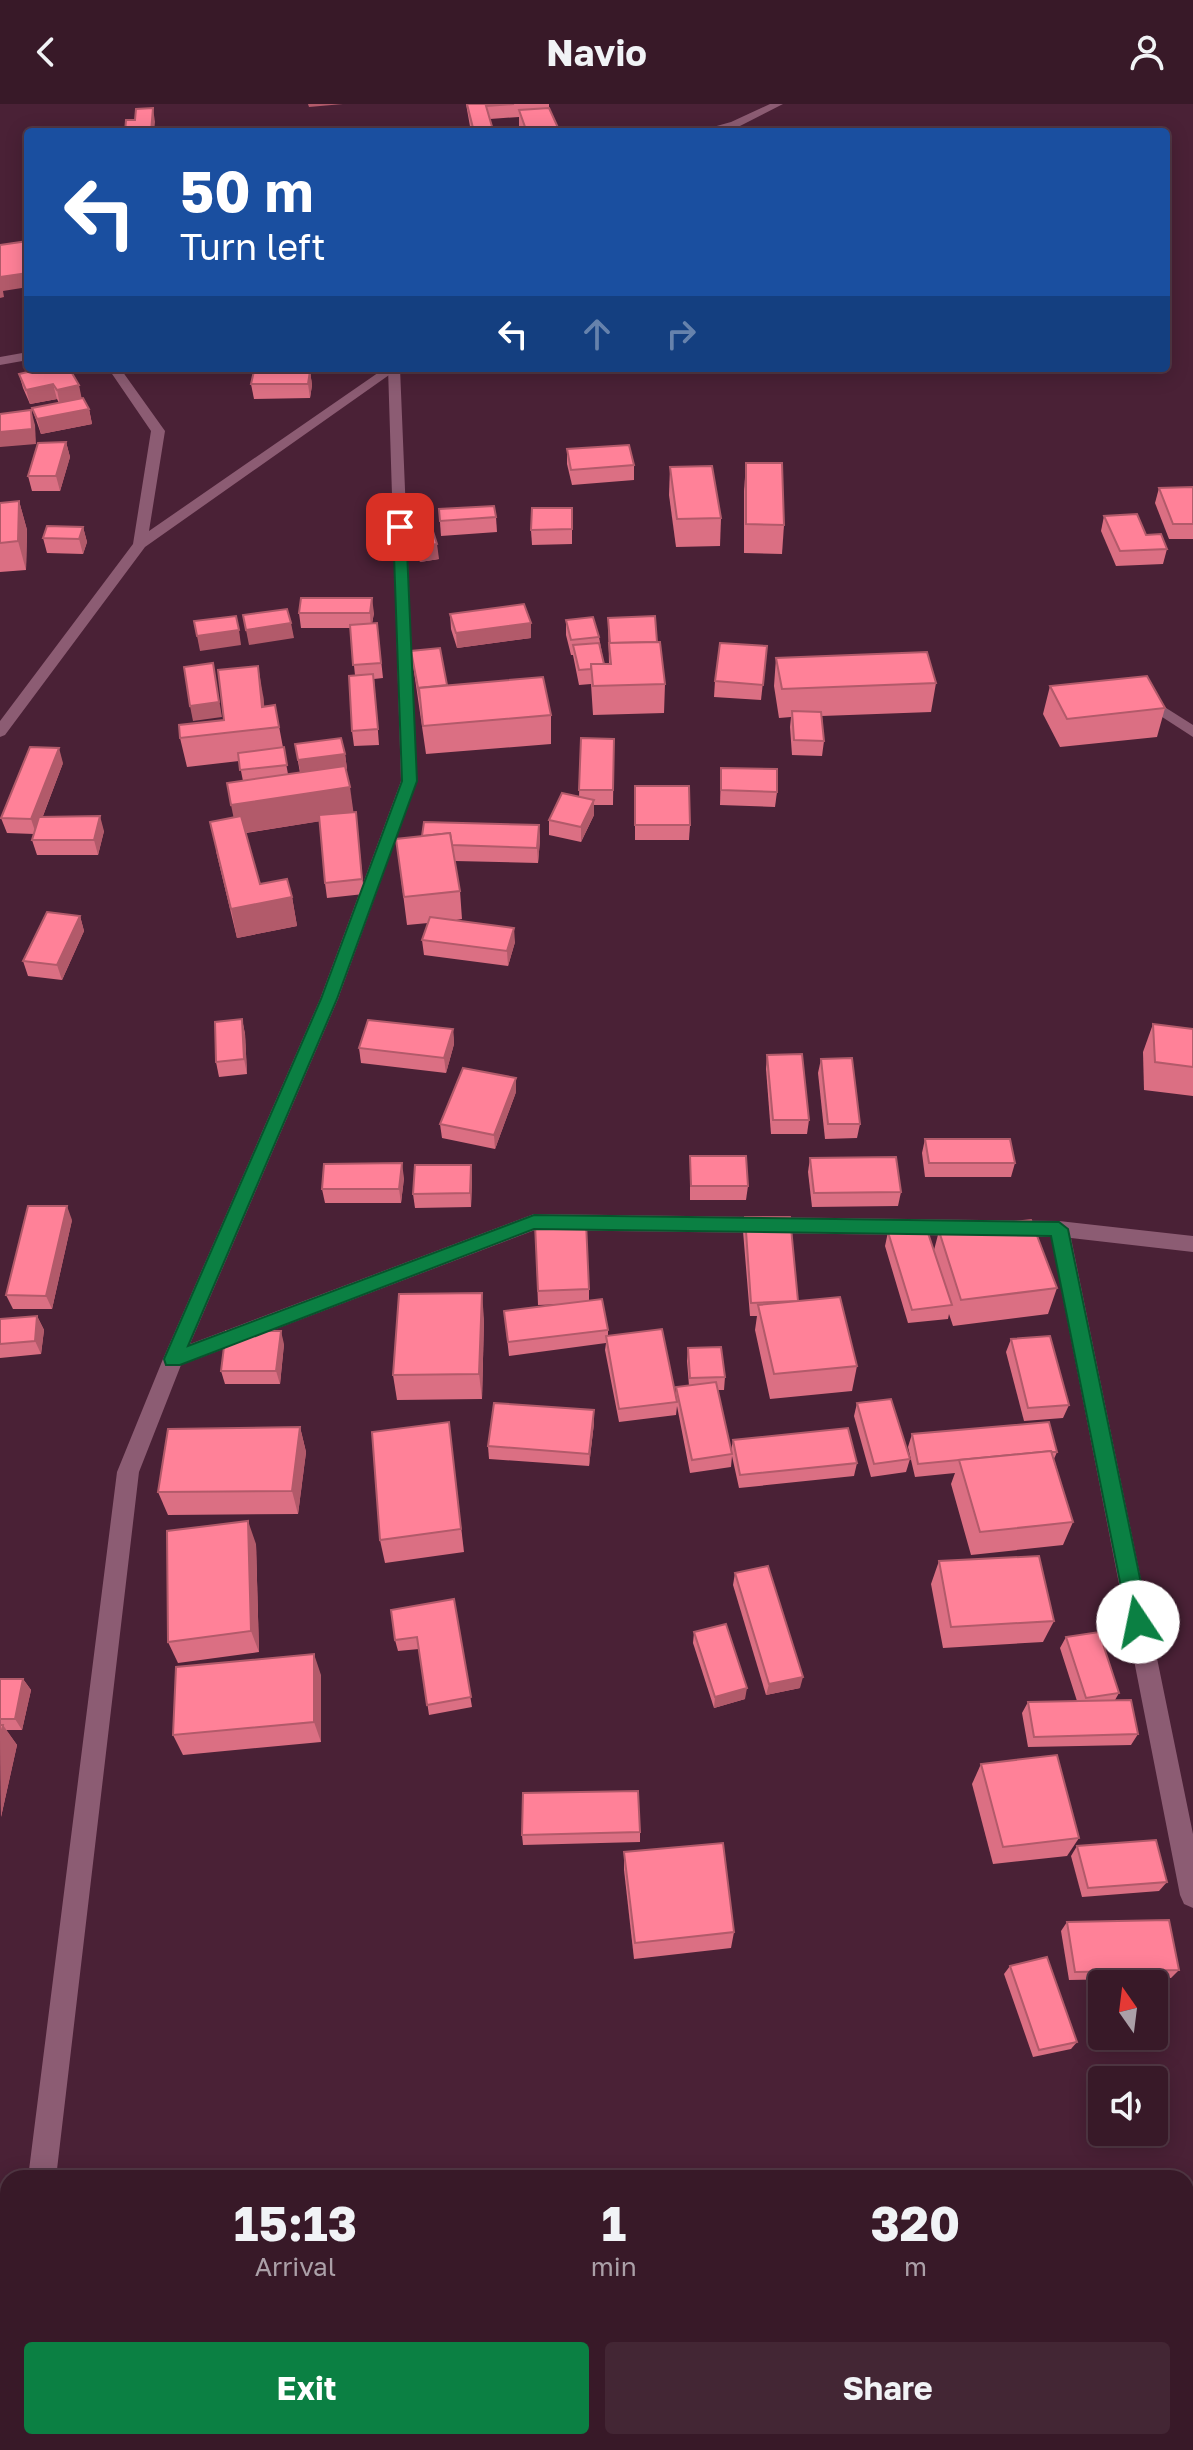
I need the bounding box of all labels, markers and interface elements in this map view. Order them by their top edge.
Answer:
icon: back [24,30,68,74]
icon: person [1125,30,1169,74]
text: Navio [546,31,647,74]
text: 50 m [180,157,314,224]
icon: left [48,160,152,264]
text: Turn left [180,225,326,268]
icon: left [491,312,535,356]
icon: ahead [575,312,619,356]
icon: right [659,312,703,356]
pin [366,493,434,561]
icon: arrive [378,505,422,549]
position arrow [1096,1580,1180,1664]
north arrow [1088,1970,1168,2050]
map controls [1088,1970,1168,2146]
button: sound [1088,2066,1168,2146]
text: 15:13 [234,2194,357,2252]
text: 1 [601,2194,626,2252]
text: 320 [871,2194,960,2252]
text: Arrival [255,2251,336,2282]
text: min [591,2251,637,2282]
text: m [904,2251,927,2282]
button: Exit [24,2342,589,2434]
button: Share [605,2342,1170,2434]

